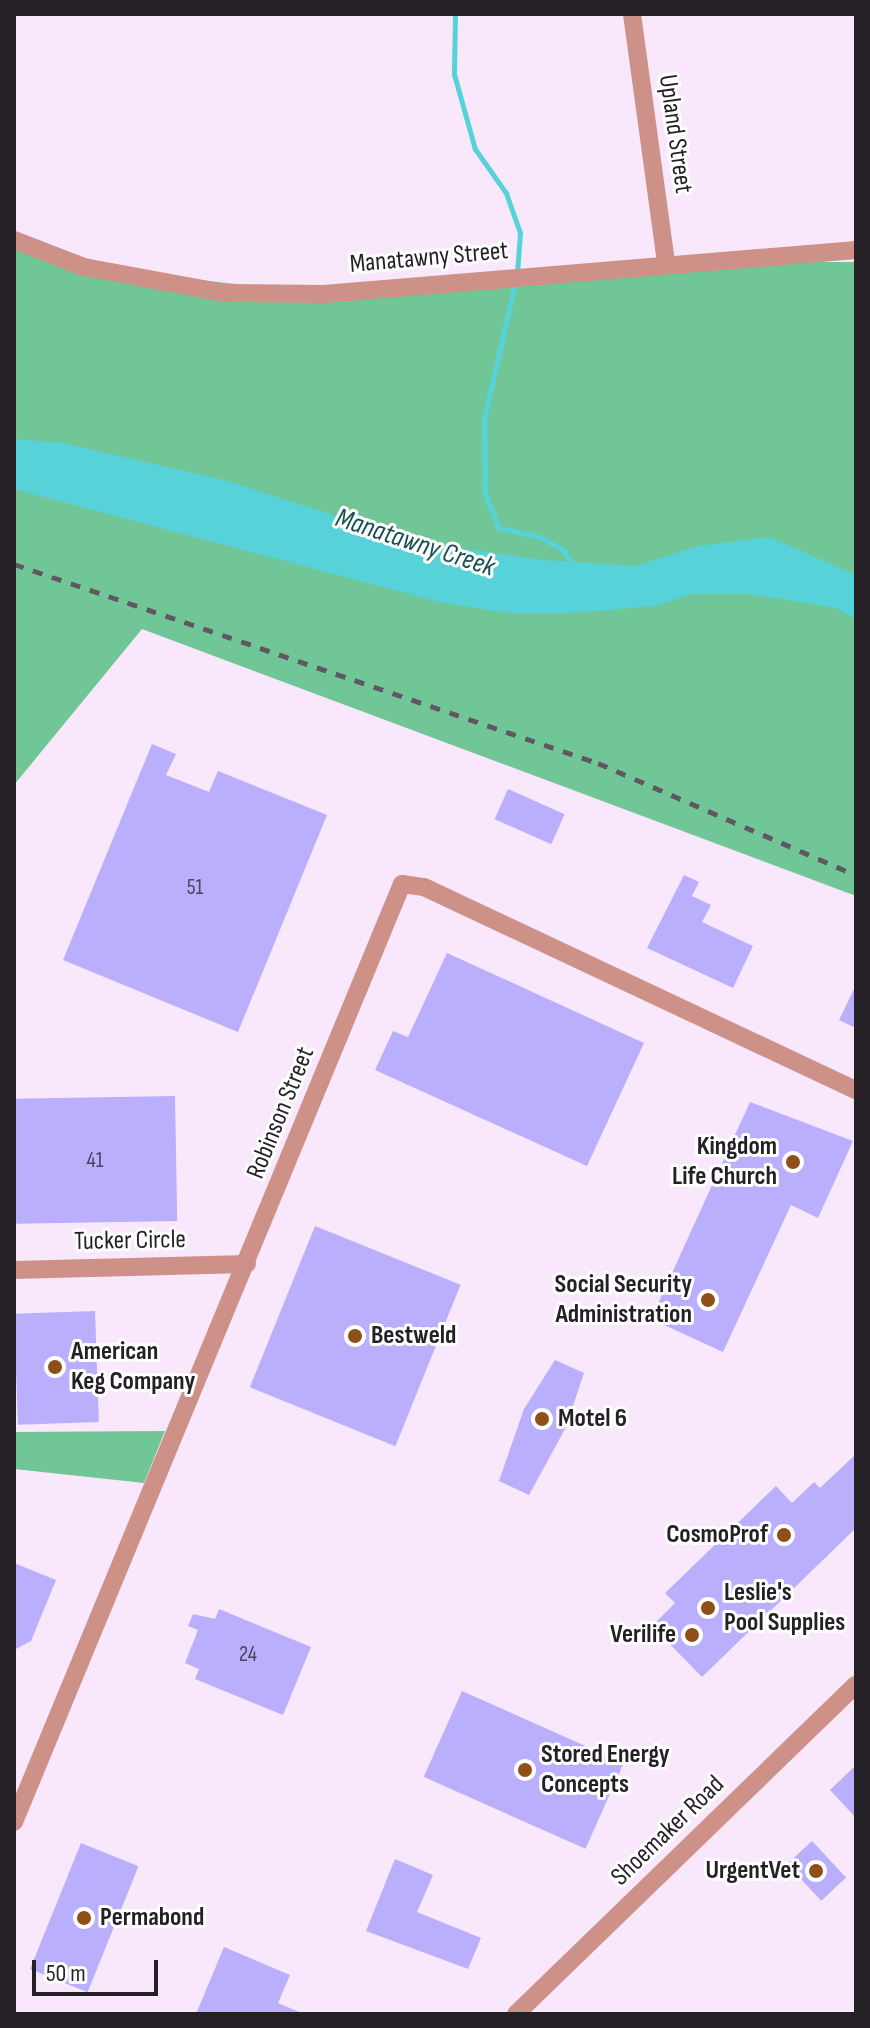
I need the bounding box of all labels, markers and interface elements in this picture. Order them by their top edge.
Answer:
street label: Upland Street [651,73,699,195]
street label: Manatawny Street [348,236,510,280]
water label: Manatawny Creek [331,501,499,585]
house number: 51 [187,875,203,901]
street label: Robinson Street [240,1042,322,1184]
place label: Kingdom Life Church [672,1131,777,1192]
house number: 41 [87,1148,103,1174]
marker: Kingdom Life Church [784,1153,802,1171]
street label: Tucker Circle [74,1224,186,1258]
place label: Social Security Administration [555,1269,692,1330]
marker: Social Security Administration [699,1291,717,1309]
place label: Bestweld [371,1320,456,1352]
marker: Bestweld [346,1327,364,1345]
place label: American Keg Company [71,1336,195,1398]
marker: American Keg Company [46,1358,64,1376]
place label: Motel 6 [558,1403,627,1435]
marker: Motel 6 [533,1410,551,1428]
place label: CosmoProf [666,1519,768,1551]
marker: CosmoProf [775,1526,793,1544]
place label: Leslie's Pool Supplies [724,1577,845,1638]
marker: Leslie's Pool Supplies [699,1599,717,1617]
place label: Verilife [610,1619,676,1651]
marker: Verilife [683,1626,701,1644]
house number: 24 [239,1642,257,1668]
place label: Stored Energy Concepts [541,1739,670,1800]
marker: Stored Energy Concepts [516,1761,534,1779]
street label: Shoemaker Road [605,1769,731,1893]
place label: UrgentVet [705,1855,800,1887]
marker: UrgentVet [807,1862,825,1880]
place label: Permabond [100,1902,204,1934]
marker: Permabond [75,1909,93,1927]
scale bar [36,1944,162,1994]
text: 50 m [46,1959,86,1988]

